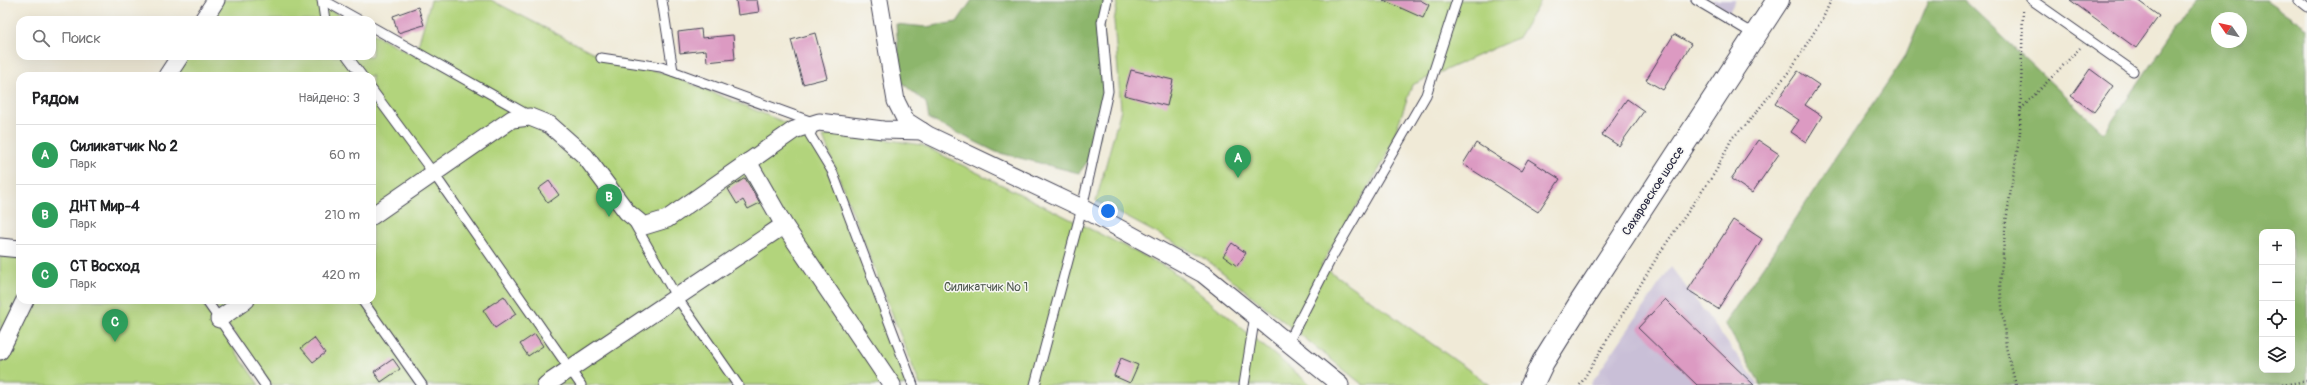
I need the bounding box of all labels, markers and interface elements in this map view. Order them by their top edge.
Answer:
north arrow [2211,12,2247,48]
search box [16,16,376,60]
icon: search [30,27,52,49]
text: Поиск [62,29,101,48]
text: Рядом [32,88,79,109]
text: Найдено: 3 [298,90,360,106]
text: Силикатчик № 2 [70,137,178,156]
street label: Сахаровское шоссе [1619,144,1688,239]
pin: A [1225,145,1251,178]
text: A [41,147,49,163]
text: 60 m [329,147,360,163]
text: Парк [70,156,97,172]
pin: B [596,184,622,217]
text: ДНТ Мир-4 [70,197,140,216]
your location [1098,201,1118,221]
text: B [41,207,49,223]
text: 210 m [324,207,360,223]
text: Парк [70,216,97,232]
map controls [2259,229,2295,373]
button: + [2259,229,2295,265]
text: СТ Восход [70,257,140,276]
button: − [2259,265,2295,301]
text: C [41,267,49,283]
text: 420 m [322,267,360,283]
text: Парк [70,276,97,292]
park label: Силикатчик № 1 [944,280,1028,295]
button: locate [2259,301,2295,337]
pin: C [102,309,128,342]
button: layers [2259,337,2295,373]

